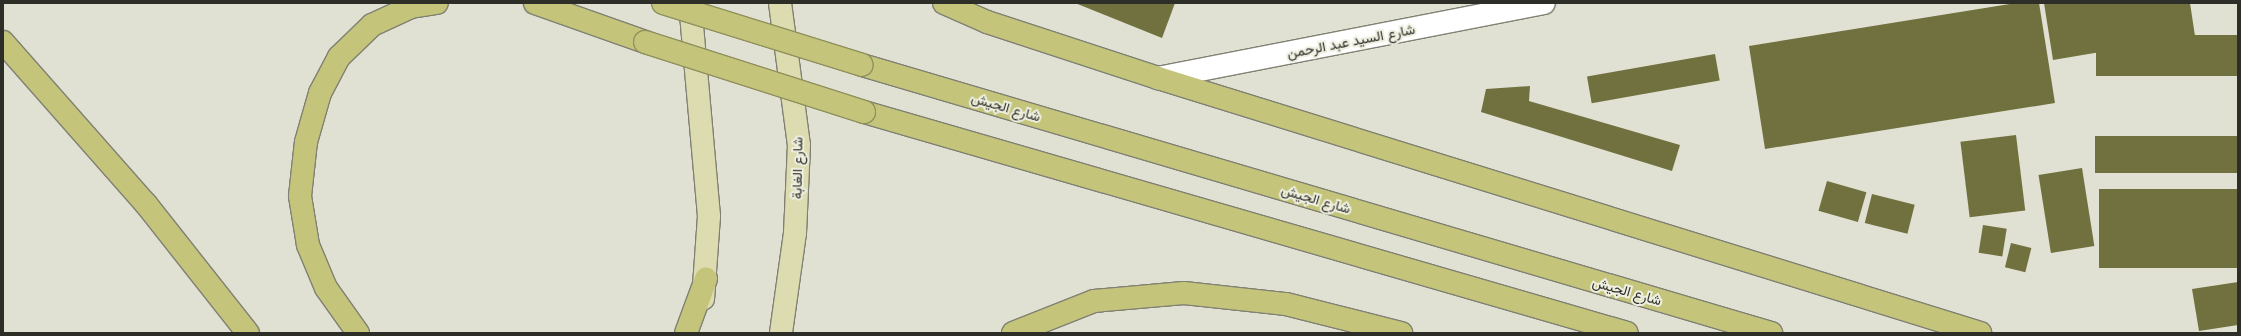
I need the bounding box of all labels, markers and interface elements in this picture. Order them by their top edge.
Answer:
street label: شارع السيد عبد الرحمن [1286,20,1416,62]
street label: شارع الجيش [969,89,1043,125]
street label: شارع الغابة [788,137,806,199]
street label: شارع الجيش [1279,181,1353,217]
street label: شارع الجيش [1590,273,1664,309]

